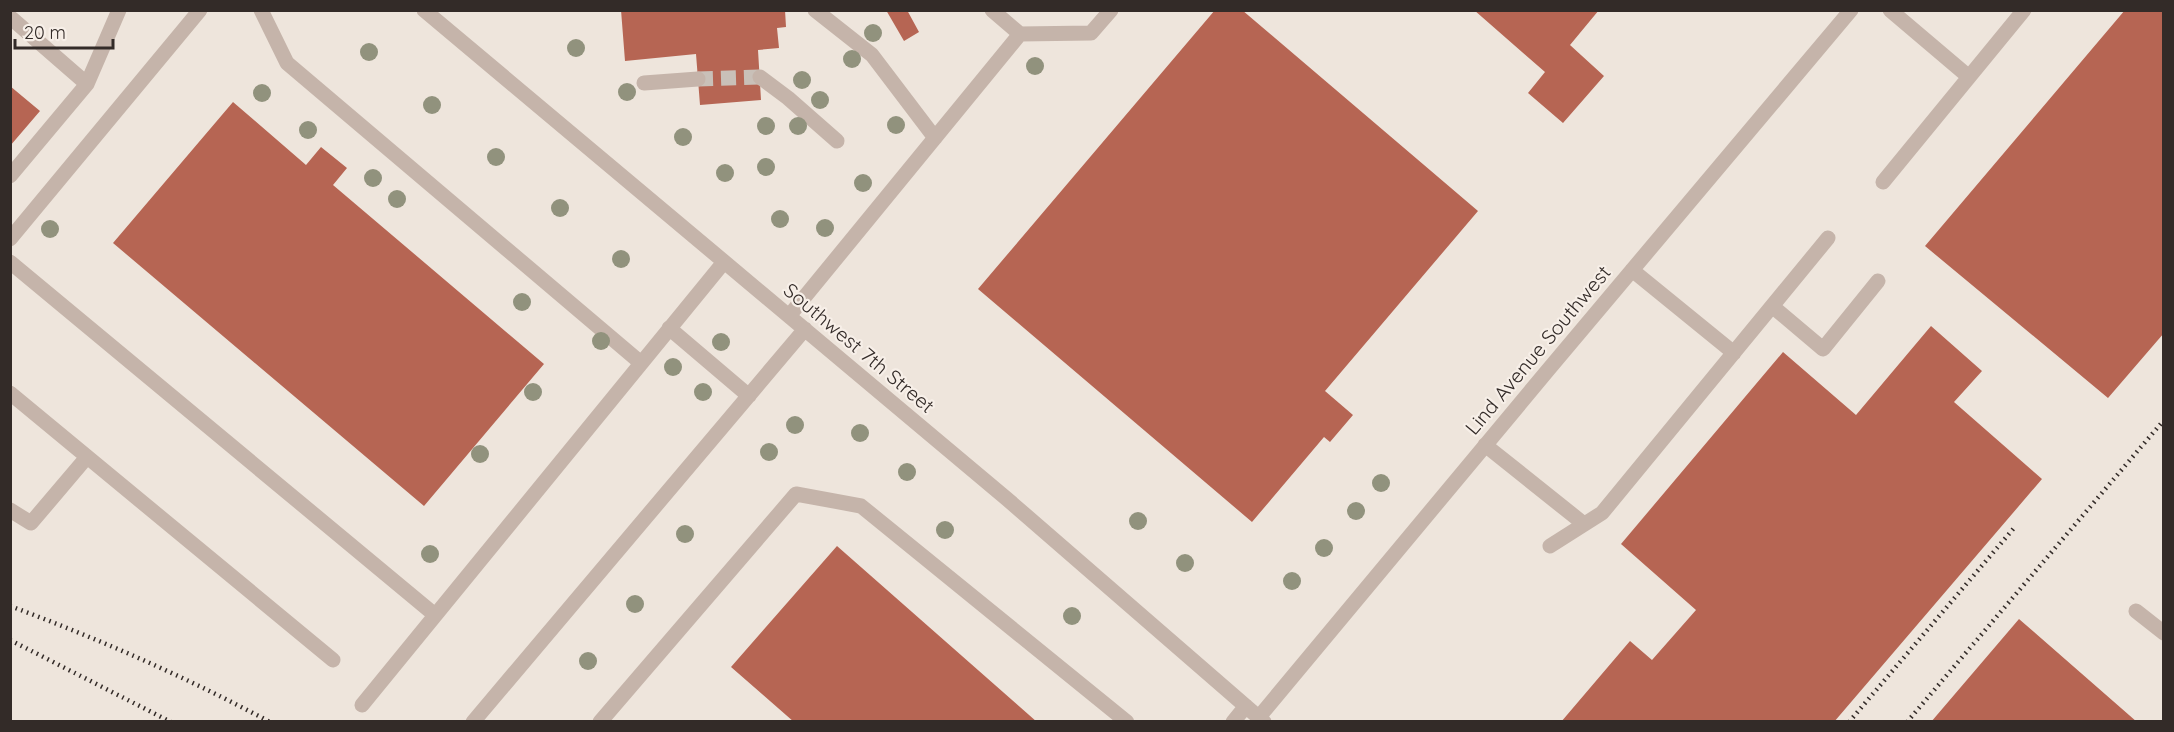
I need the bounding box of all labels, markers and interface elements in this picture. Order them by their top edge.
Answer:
scale bar [15,12,112,50]
text: 20 m [24,21,66,44]
street label: Lind Avenue Southwest [1459,260,1616,439]
street label: Southwest 7th Street [779,277,940,418]

